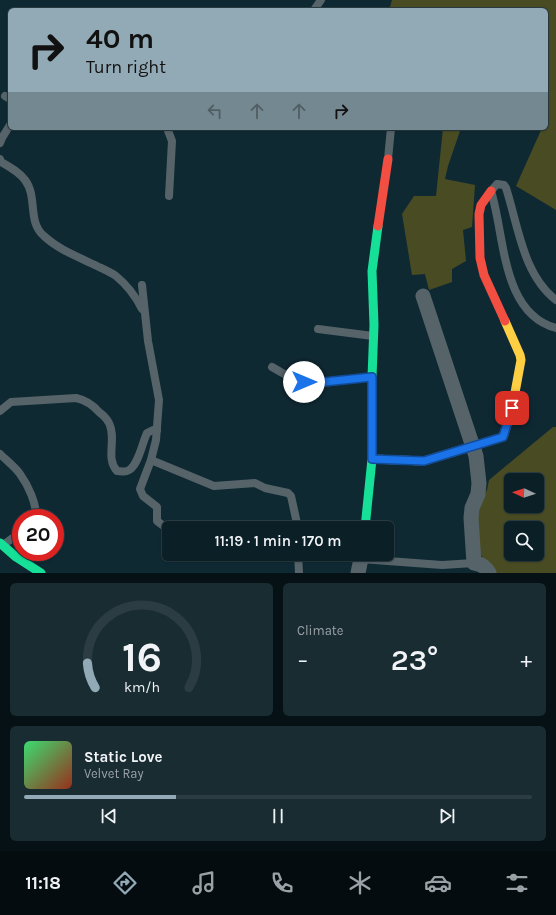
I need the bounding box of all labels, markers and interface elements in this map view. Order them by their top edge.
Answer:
text: 40 m [86,22,154,55]
icon: right [20,24,72,76]
text: Turn right [86,56,166,78]
icon: left [204,100,226,122]
icon: ahead [246,100,268,122]
icon: ahead [288,100,310,122]
icon: right [330,100,352,122]
position arrow [283,361,325,403]
pin [495,391,529,425]
icon: arrive [501,397,523,419]
north arrow [504,473,544,513]
map controls [504,473,544,561]
speed limit sign: 20 [12,509,64,561]
button: search [504,521,544,561]
text: 11:19 · 1 min · 170 m [215,532,341,550]
text: Climate [297,623,343,638]
text: 16 [121,632,162,680]
text: 23° [391,642,438,678]
text: − [297,647,309,673]
text: + [520,647,532,673]
text: km/h [123,678,160,695]
text: Static Love [84,748,162,766]
text: Velvet Ray [84,766,144,781]
icon: previous [98,805,120,827]
icon: pause [267,805,289,827]
icon: next [436,805,458,827]
icon: directions [111,869,139,897]
icon: music [190,869,218,897]
icon: phone [268,869,296,897]
icon: climate [346,869,374,897]
icon: car [424,869,452,897]
icon: filters [503,869,531,897]
text: 11:18 [25,872,61,894]

